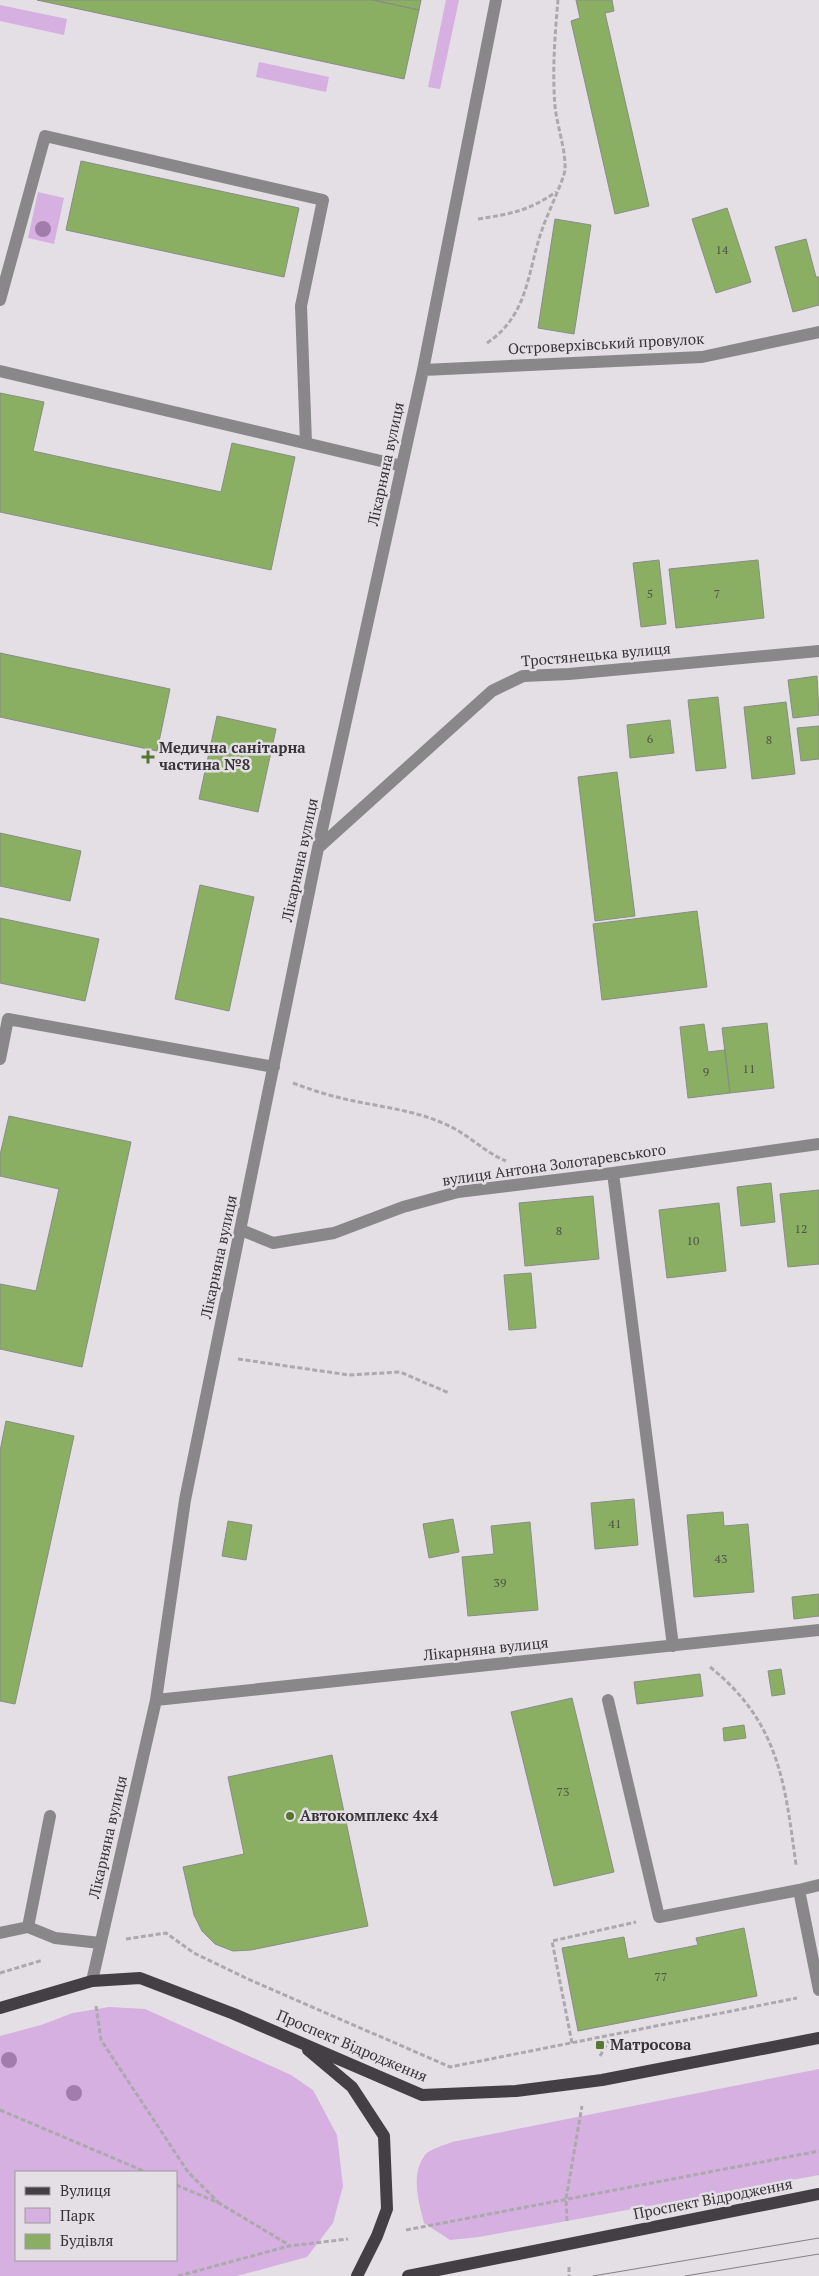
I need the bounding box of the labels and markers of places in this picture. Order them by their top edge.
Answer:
place label: Медична санітарна частина №8 [159,737,306,774]
marker: Медична санітарна частина №8 [141,750,155,764]
place label: Автокомплекс 4x4 [300,1805,439,1825]
marker: Автокомплекс 4x4 [284,1810,296,1822]
place label: Матросова [610,2034,692,2054]
marker: Матросова [594,2039,606,2051]

